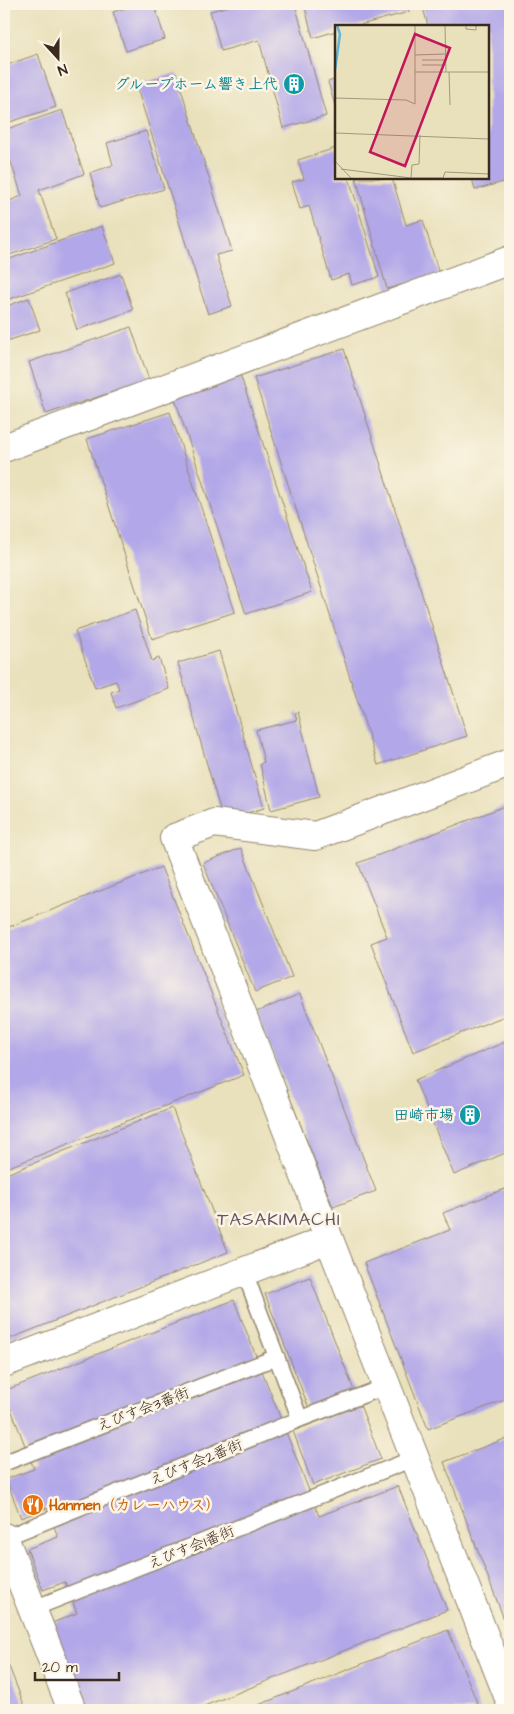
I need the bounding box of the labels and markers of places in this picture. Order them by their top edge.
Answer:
building icon: グループホーム響き上代 [282,72,306,96]
place label: グループホーム響き上代 [115,74,278,95]
building icon: 田崎市場 [458,1103,482,1127]
place label: 田崎市場 [394,1105,454,1126]
restaurant icon: Hanmen（カレーハウス） [21,1493,45,1517]
place label: Hanmen（カレーハウス） [49,1495,220,1516]

